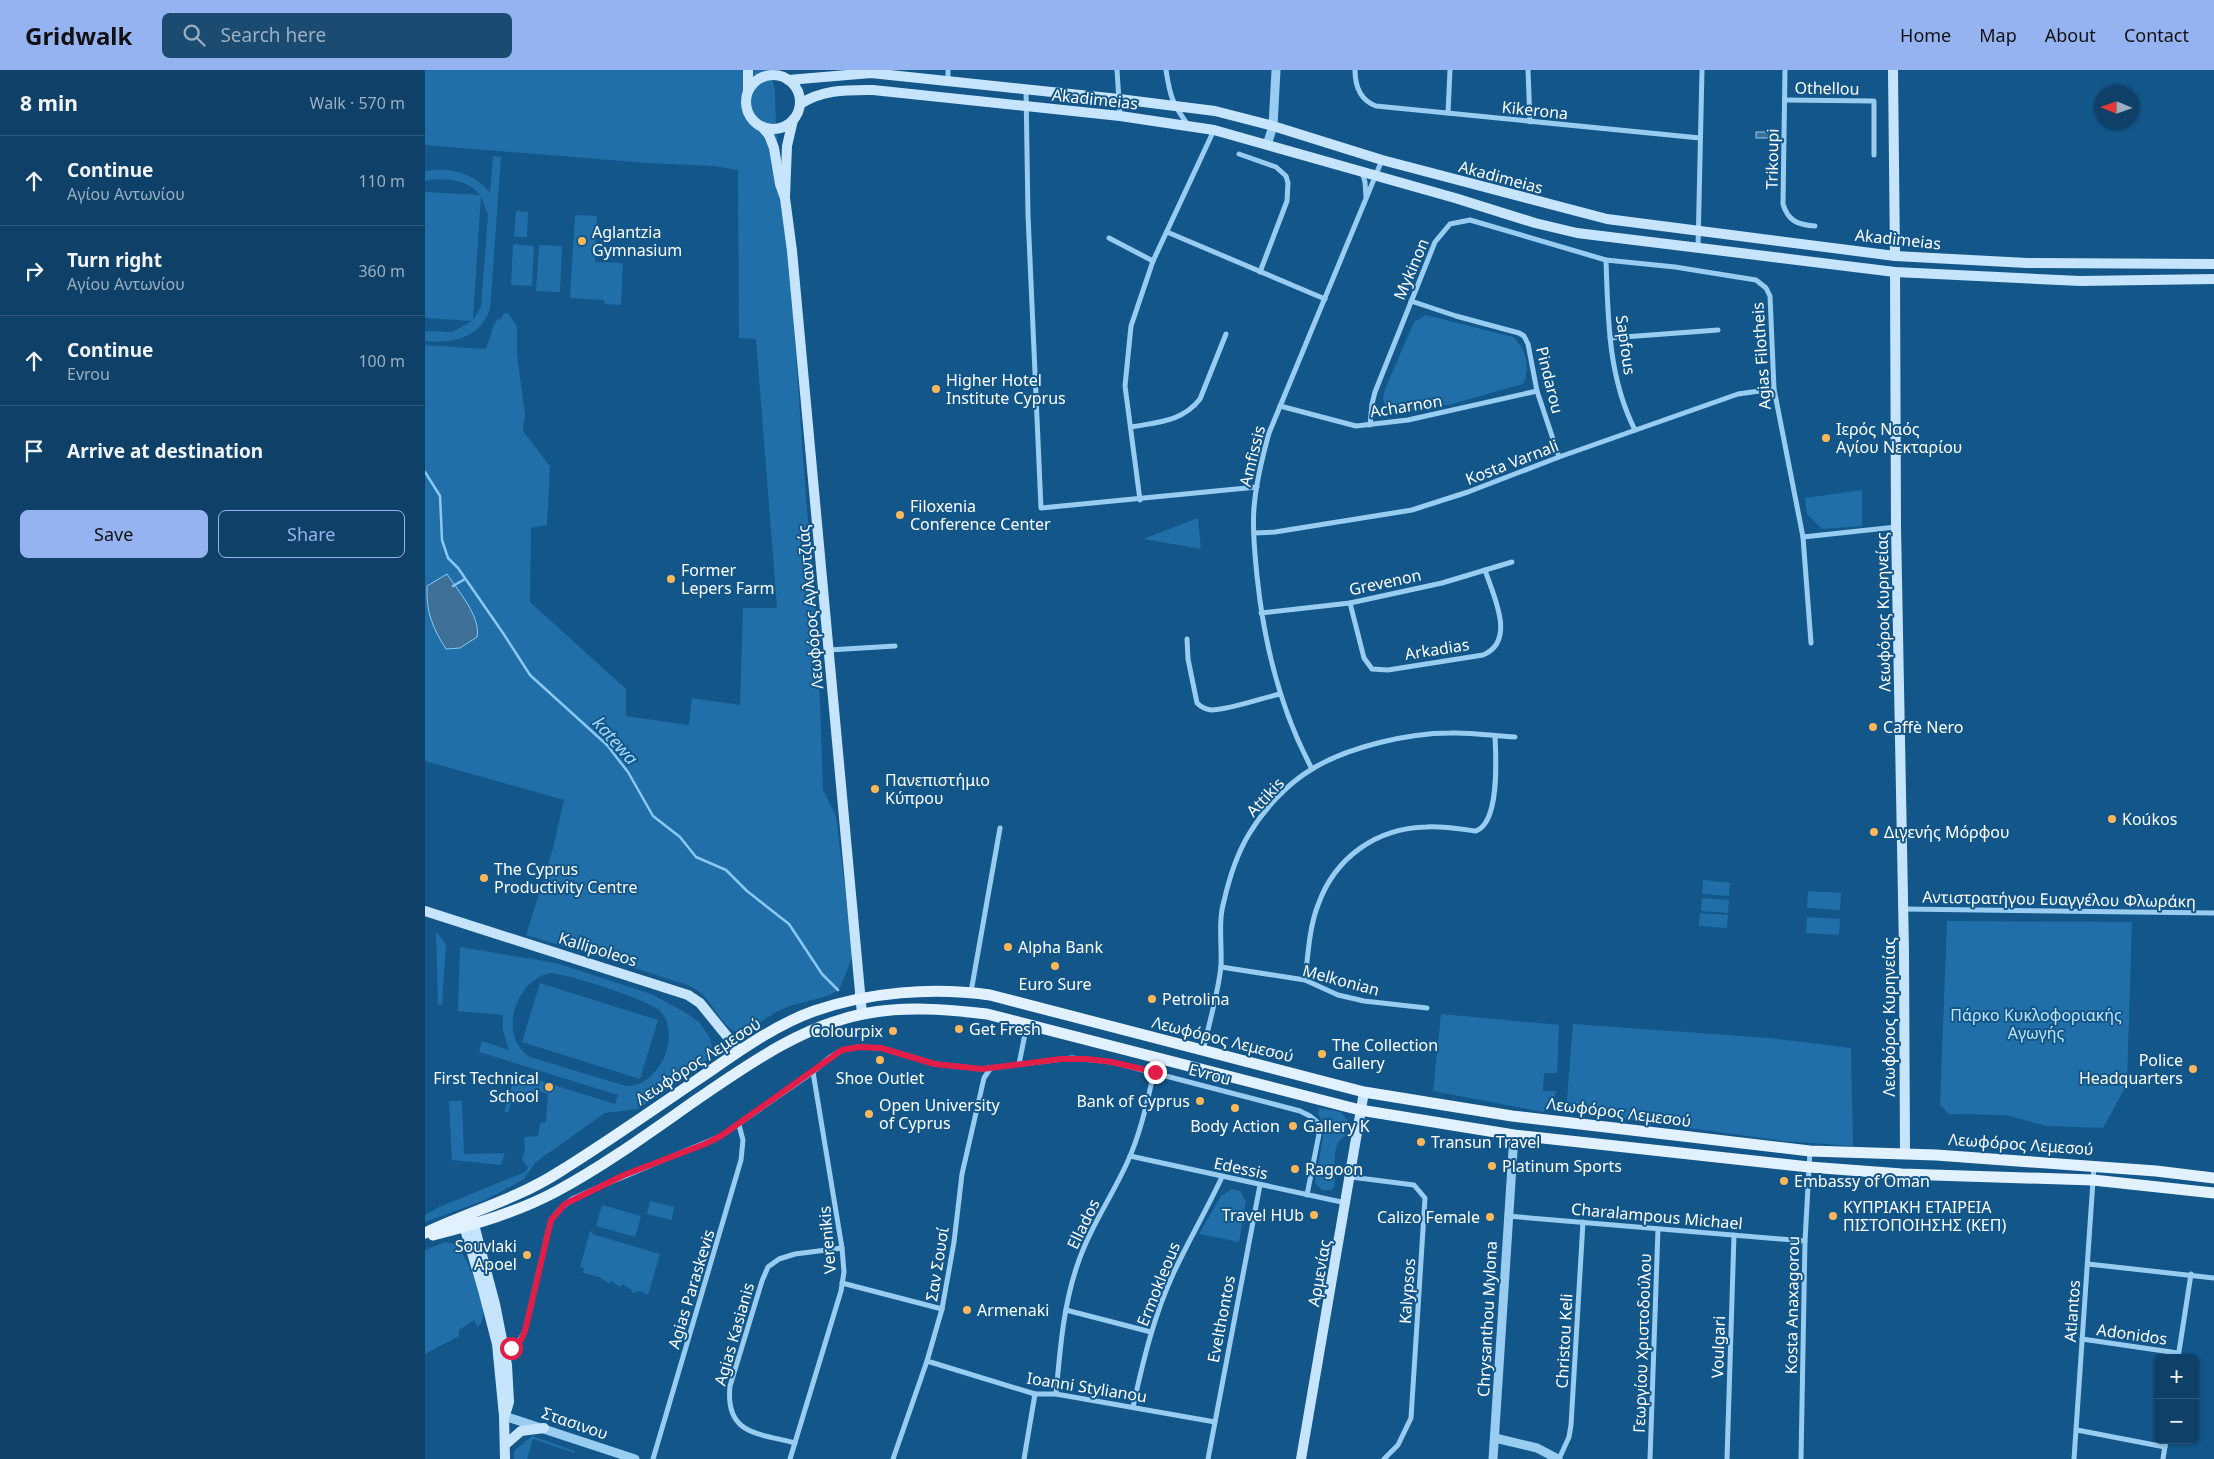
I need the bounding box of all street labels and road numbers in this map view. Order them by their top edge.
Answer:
street label: Othellou [1794,76,1860,100]
street label: Akadimeias [1051,84,1139,114]
street label: Kikerona [1501,96,1569,124]
street label: Trikoupi [1760,128,1784,190]
street label: Akadimeias [1456,155,1546,199]
street label: Akadimeias [1854,224,1942,254]
street label: Mykinon [1388,235,1434,303]
street label: Agias Filotheis [1746,302,1776,410]
street label: Sapfous [1611,314,1641,376]
street label: Pindarou [1531,344,1569,416]
street label: Acharnon [1368,389,1444,423]
street label: Amfissis [1234,423,1270,489]
street label: Kosta Varnali [1462,434,1562,490]
street label: Λεωφόρος Αγλαντζιάς [792,524,828,690]
street label: Λεωφόρος Κυρηνείας [1871,532,1895,692]
street label: Grevenon [1347,564,1423,600]
street label: Arkadias [1403,633,1471,665]
street label: Attikis [1241,773,1289,821]
street label: Αντιστρατήγου Ευαγγέλου Φλωράκη [1922,886,2196,912]
street label: Kallipoleos [556,927,640,971]
street label: Λεωφόρος Κυρηνείας [1878,937,1900,1097]
street label: Melkonian [1300,959,1382,1001]
street label: Λεωφόρος Λεμεσού [1150,1011,1296,1067]
street label: Λεωφόρος Λεμεσού [631,1012,765,1110]
street label: Evrou [1186,1058,1234,1090]
street label: Λεωφόρος Λεμεσού [1545,1092,1693,1132]
street label: Λεωφόρος Λεμεσού [1948,1128,2094,1160]
street label: Edessis [1212,1152,1270,1184]
street label: Ellados [1061,1195,1105,1253]
street label: Charalampous Michael [1570,1198,1744,1234]
street label: Verenikis [813,1205,841,1275]
street label: Σαν Σουσί [920,1225,954,1303]
street label: Agias Paraskevis [662,1227,720,1351]
street label: Kosta Anaxagorou [1780,1236,1804,1374]
street label: Αρμενίας [1302,1237,1336,1308]
street label: Ermokleous [1131,1239,1185,1329]
street label: Chrysanthou Mylona [1472,1241,1502,1397]
street label: Γεωργίου Χριστοδούλου [1628,1253,1656,1433]
street label: Kalypsos [1394,1257,1420,1325]
street label: Evelthontos [1202,1273,1240,1365]
street label: Atlantos [2059,1279,2085,1343]
street label: Agias Kasianis [709,1280,759,1388]
street label: Christou Keli [1551,1293,1577,1389]
street label: Voulgari [1706,1315,1730,1379]
street label: Adonidos [2095,1318,2169,1350]
street label: Ioanni Stylianou [1025,1367,1149,1407]
street label: Στασινου [539,1401,611,1445]

